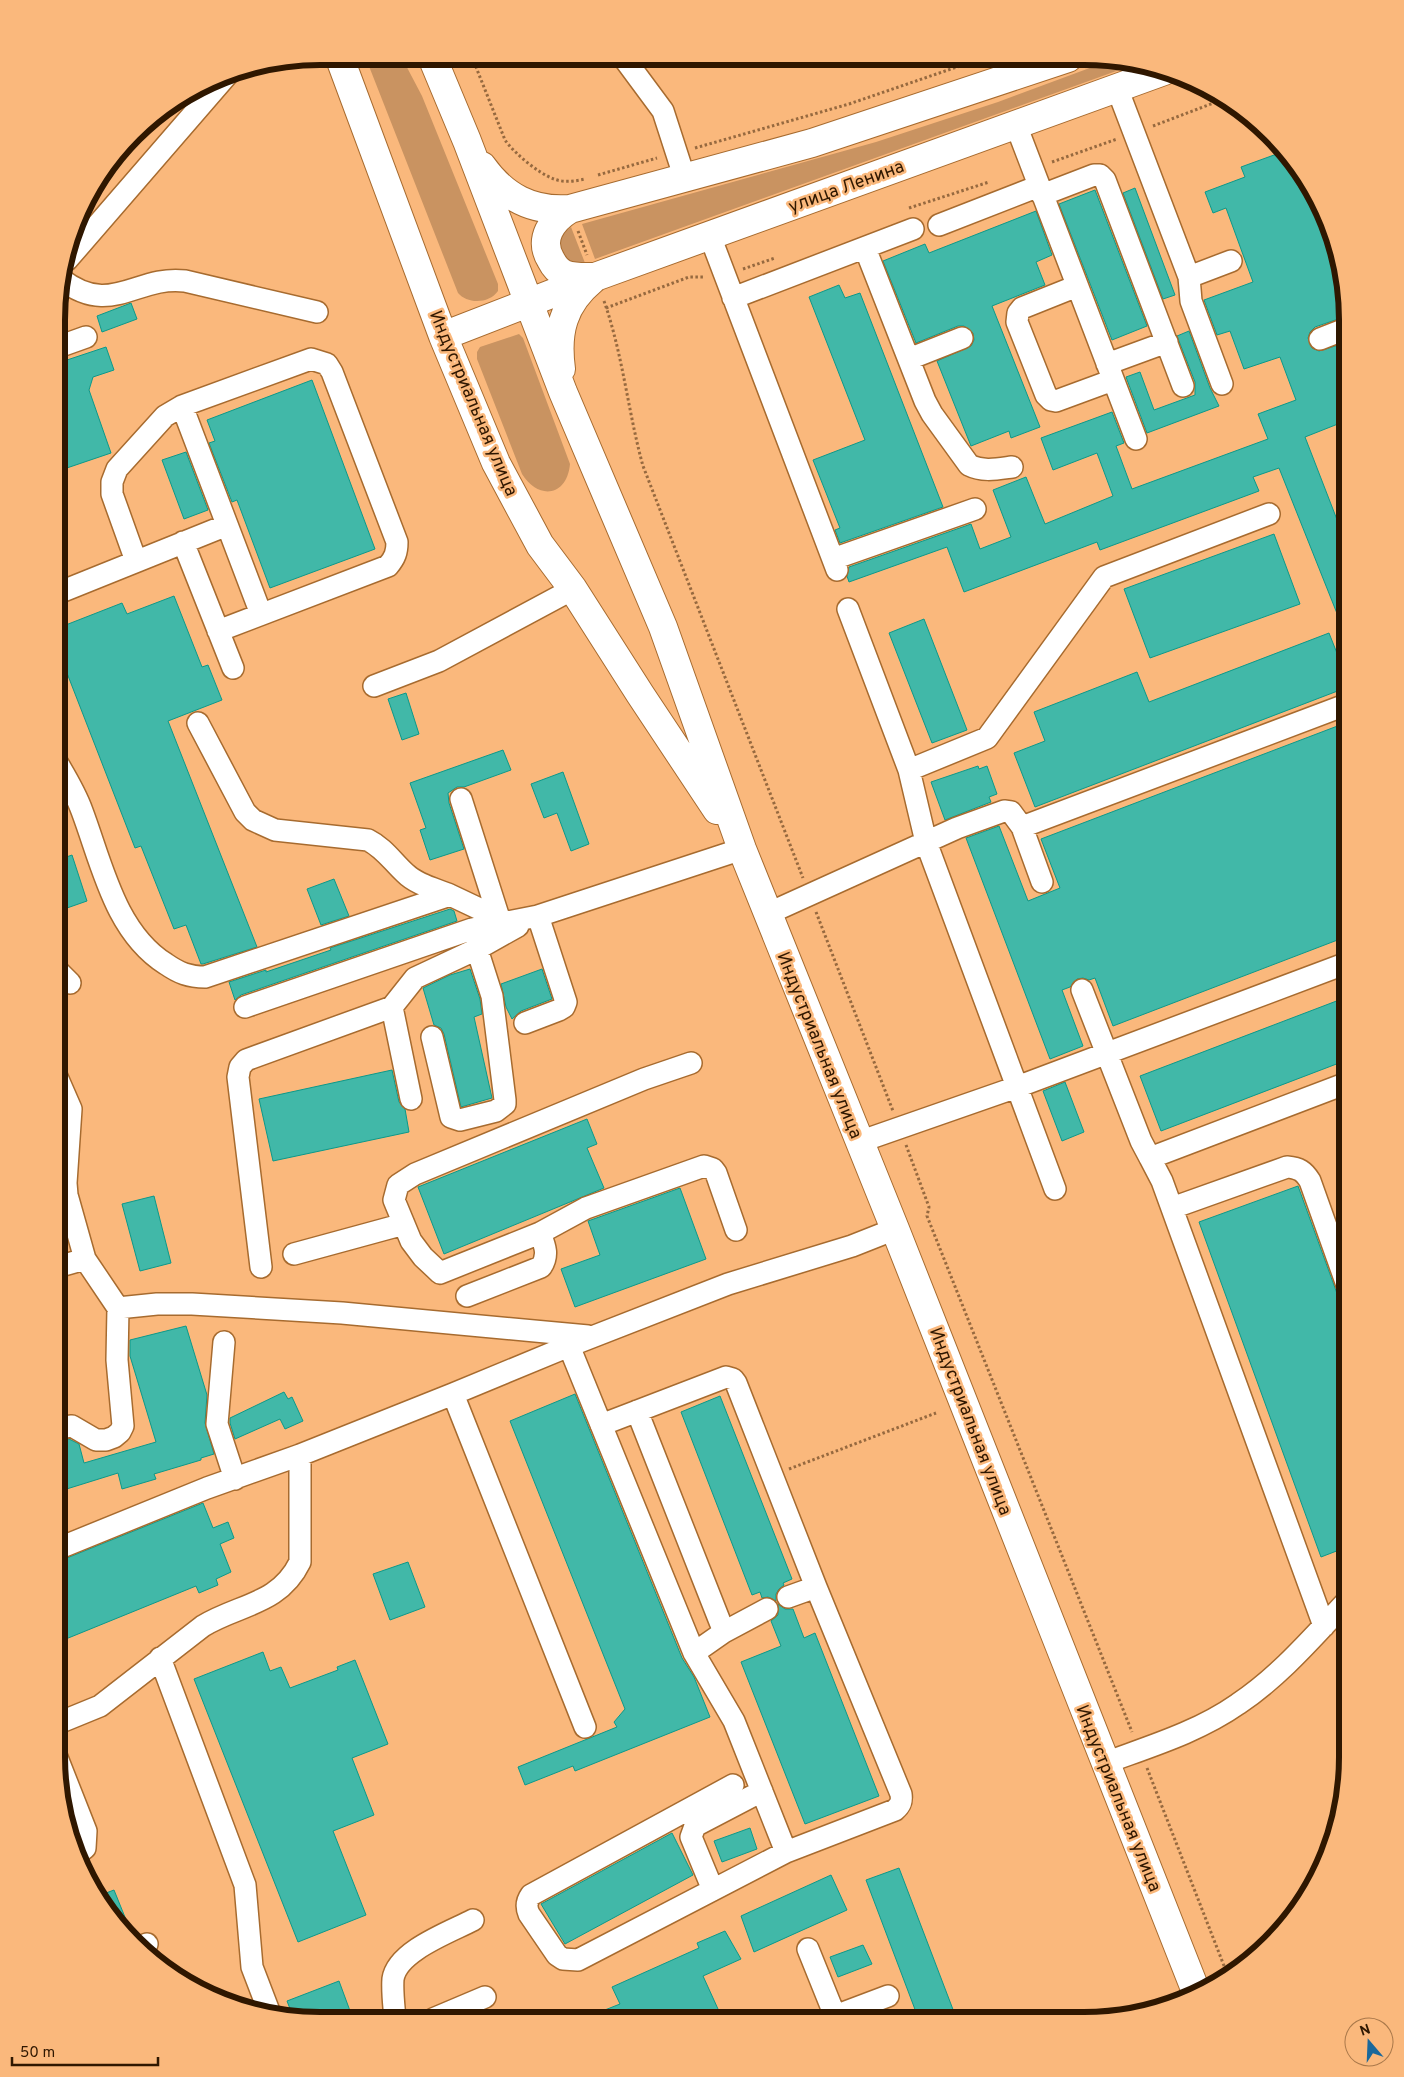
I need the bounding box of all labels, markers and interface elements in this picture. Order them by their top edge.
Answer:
street label: улица Ленина [786,156,908,219]
street label: Индустриальная улица [423,307,522,500]
street label: Индустриальная улица [771,949,867,1142]
street label: Индустриальная улица [923,1324,1016,1519]
street label: Индустриальная улица [1070,1702,1166,1895]
north arrow [1344,2017,1394,2067]
text: N [1358,2021,1373,2041]
scale bar [12,2034,159,2066]
text: 50 m [20,2044,55,2063]

